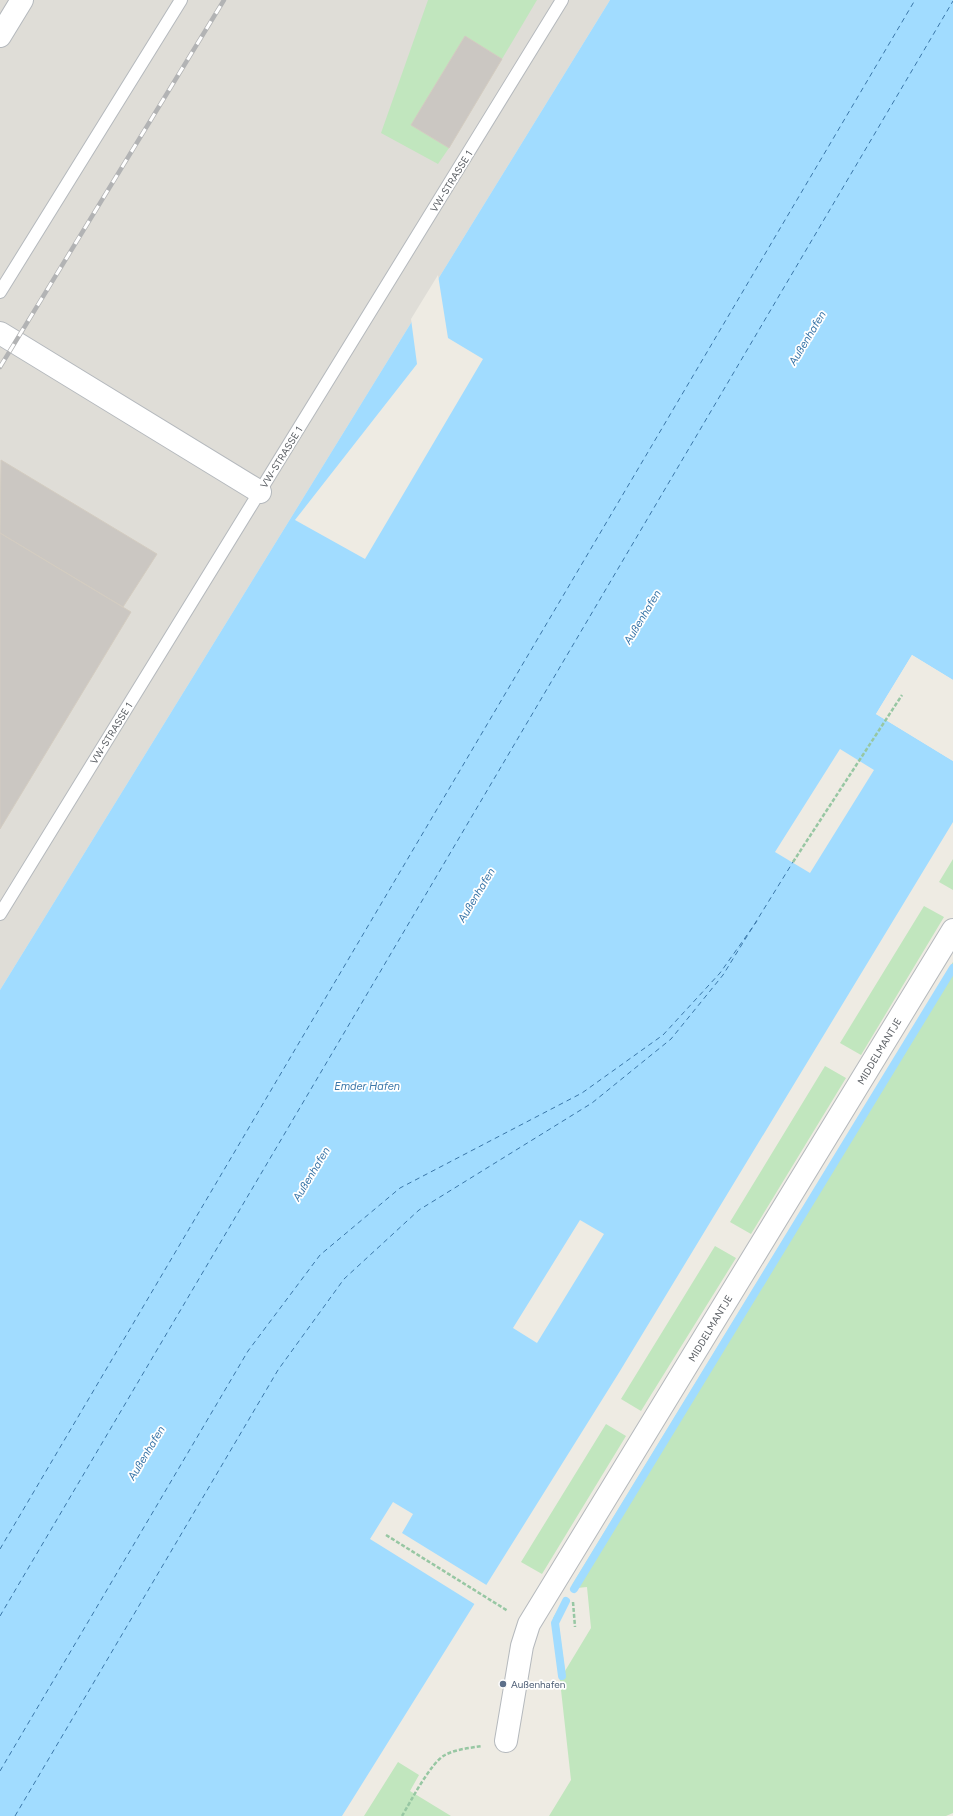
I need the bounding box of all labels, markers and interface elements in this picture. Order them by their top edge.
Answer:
street label: VW-STRASSE 1 [427,148,476,214]
water label: Außenhafen [786,309,829,369]
street label: VW-STRASSE 1 [257,424,306,490]
water label: Außenhafen [621,588,664,648]
street label: VW-STRASSE 1 [87,700,136,766]
water label: Außenhafen [455,866,498,926]
street label: MIDDELMANTJE [854,1015,905,1087]
water label: Emder Hafen [334,1080,400,1093]
water label: Außenhafen [290,1145,333,1205]
street label: MIDDELMANTJE [685,1292,736,1364]
water label: Außenhafen [125,1424,168,1484]
place label: Außenhafen [511,1678,566,1691]
marker: Außenhafen [498,1679,508,1689]

